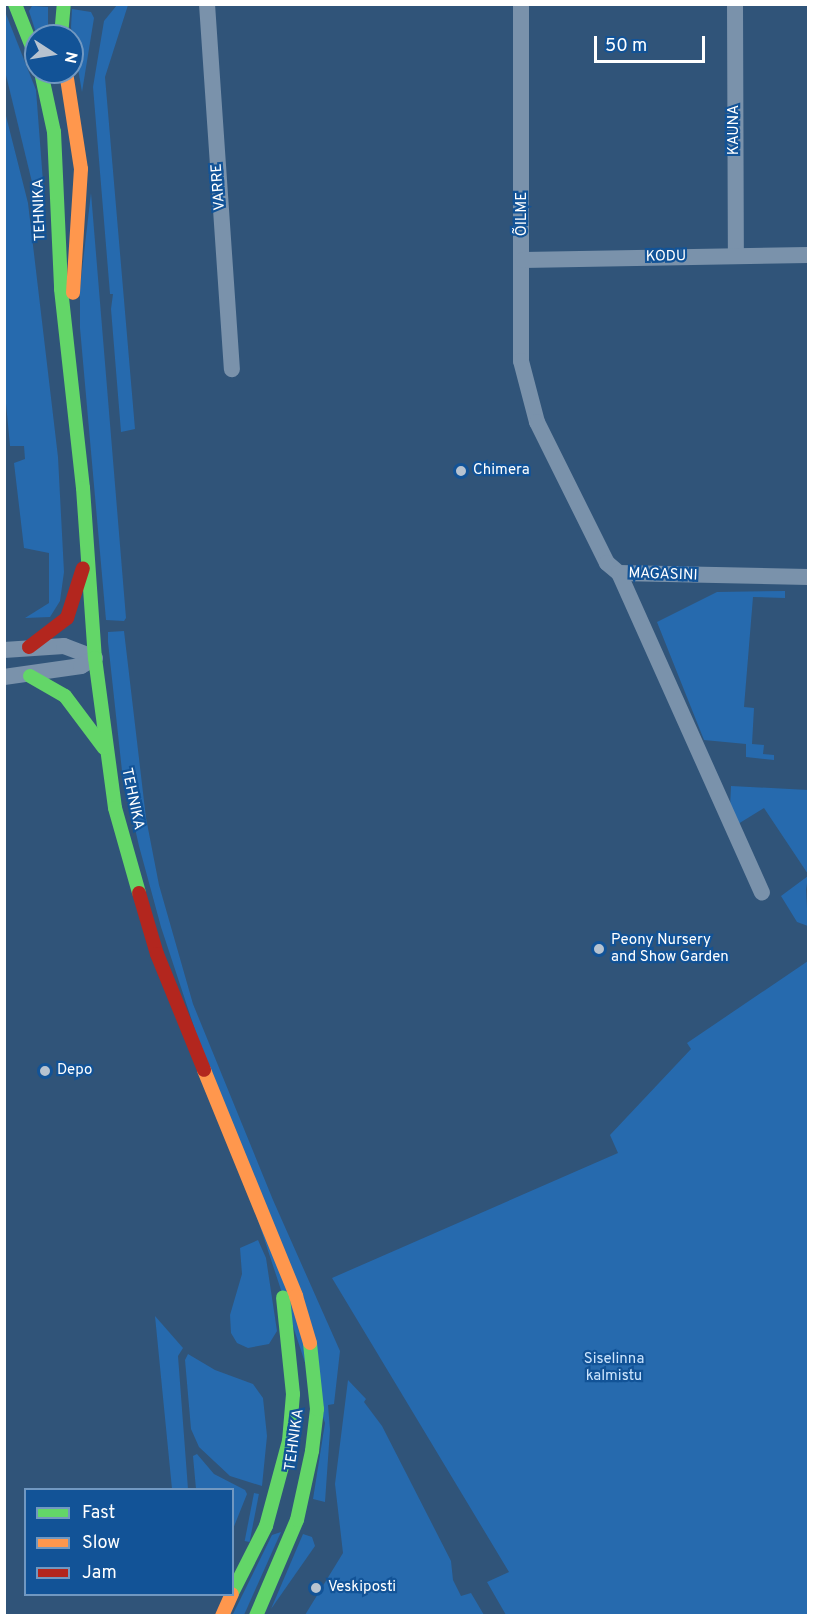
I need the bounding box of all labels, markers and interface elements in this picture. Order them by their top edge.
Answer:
north arrow [24,24,84,84]
scale bar [597,24,708,62]
text: 50 m [605,35,647,58]
text: N [59,50,81,65]
street label: KAUNA [726,105,744,155]
street label: VARRE [208,163,230,211]
street label: TEHNIKA [30,178,50,242]
street label: ÕILME [514,192,532,236]
street label: KODU [645,248,687,266]
place label: Chimera [473,462,530,480]
marker: Chimera [454,464,468,478]
street label: MAGASINI [628,565,698,585]
street label: TEHNIKA [117,766,147,832]
place label: Peony Nursery and Show Garden [611,931,729,966]
marker: Peony Nursery and Show Garden [592,942,606,956]
place label: Depo [57,1062,92,1080]
marker: Depo [38,1064,52,1078]
park label: Siselinna kalmistu [584,1350,644,1385]
street label: TEHNIKA [282,1408,308,1472]
legend [24,1488,234,1596]
text: Fast [82,1502,115,1525]
text: Slow [82,1532,120,1555]
text: Jam [82,1562,117,1585]
place label: Veskiposti [328,1579,396,1597]
marker: Veskiposti [309,1581,323,1595]

